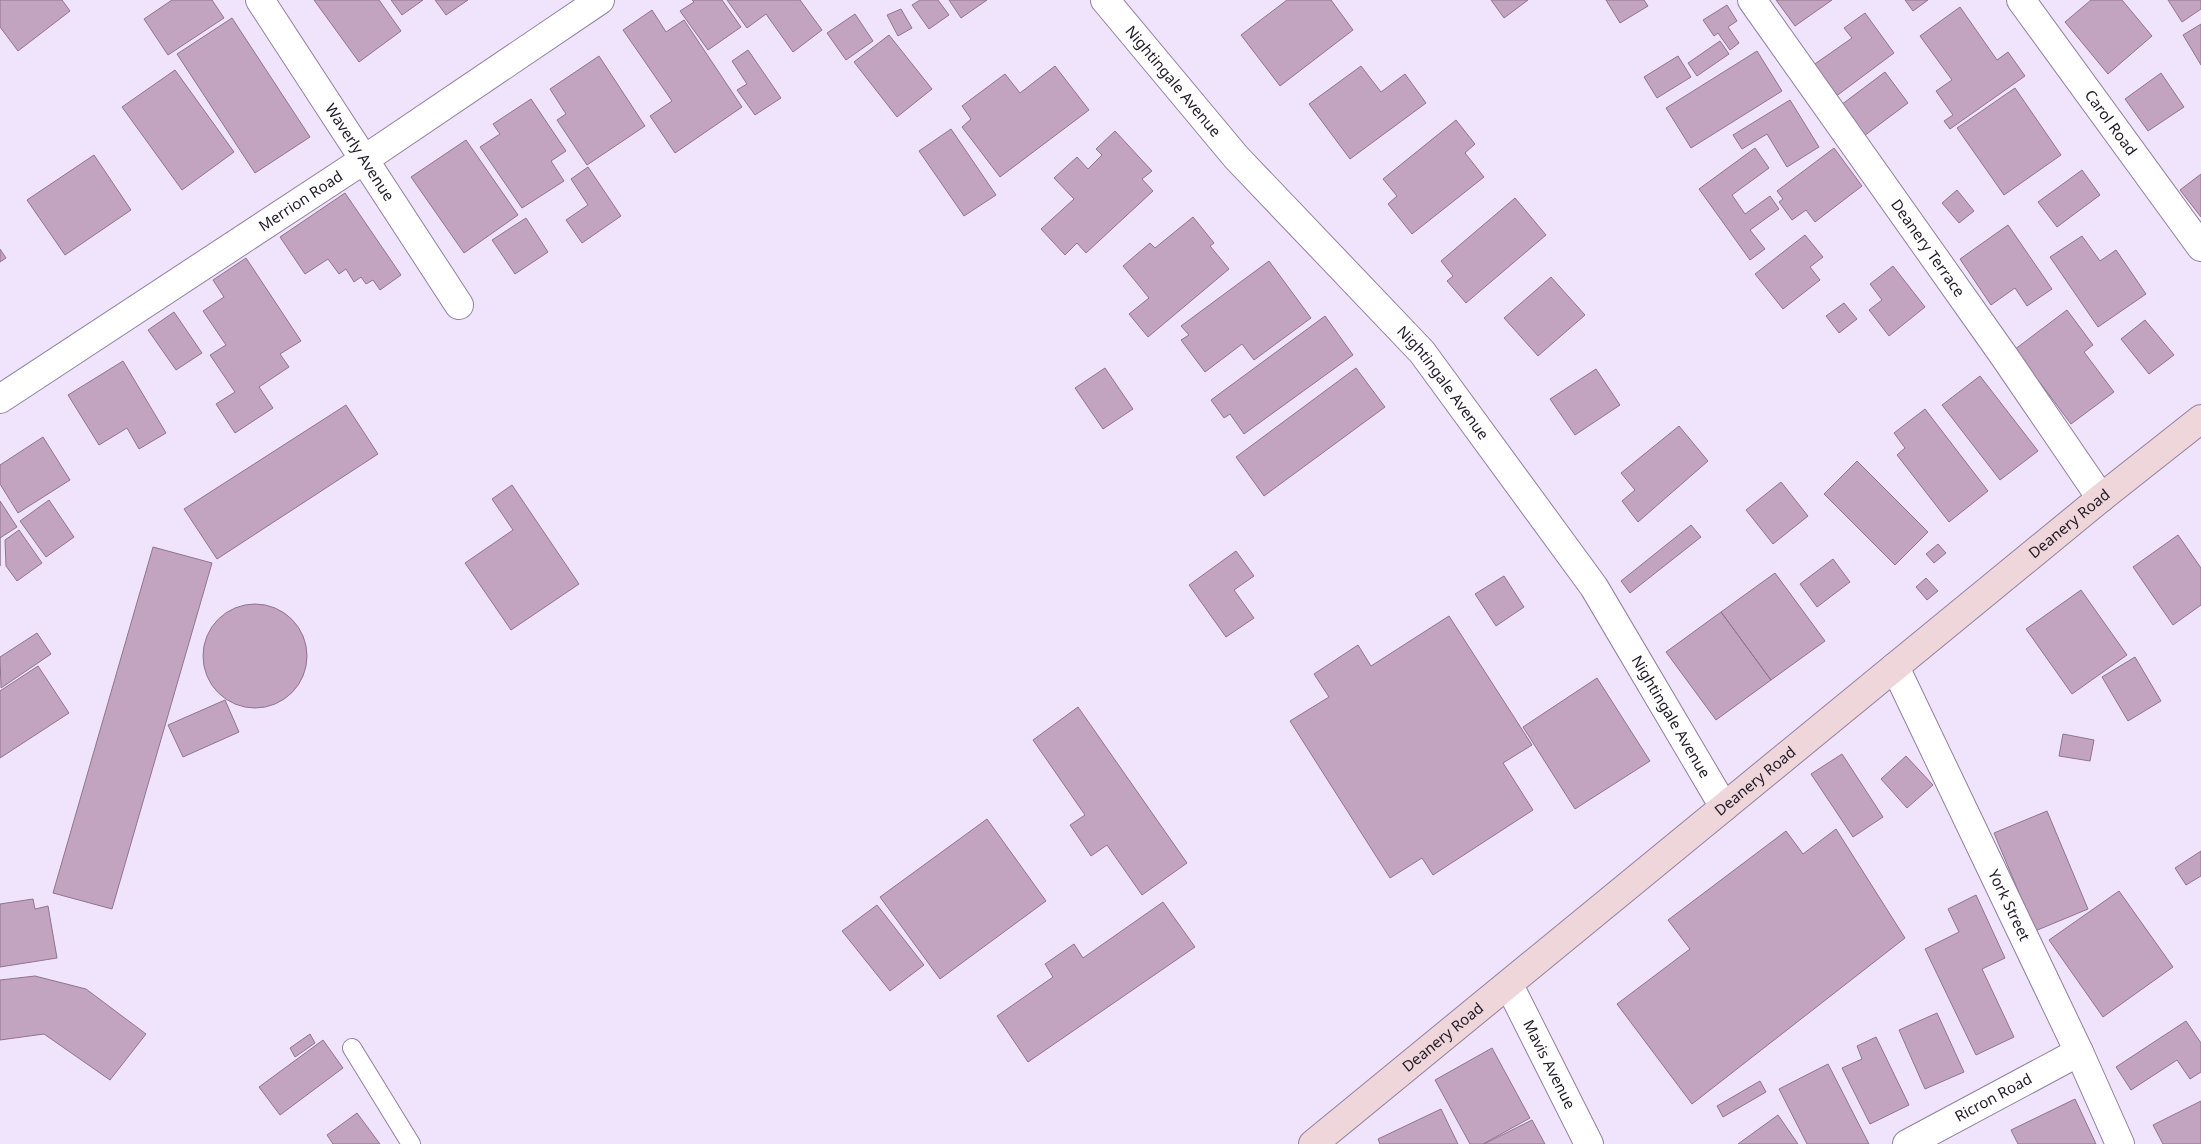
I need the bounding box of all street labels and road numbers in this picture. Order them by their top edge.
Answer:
street label: Nightingale Avenue [1121,21,1226,141]
street label: Carol Road [2081,85,2142,159]
street label: Waverly Avenue [321,99,399,204]
street label: Merrion Road [254,165,346,235]
street label: Deanery Terrace [1887,195,1970,300]
street label: Nightingale Avenue [1393,321,1494,443]
street label: Deanery Road [2024,484,2113,562]
street label: Nightingale Avenue [1628,651,1716,781]
street label: Deanery Road [1710,741,1800,820]
street label: York Street [1984,866,2036,944]
street label: Deanery Road [1397,997,1487,1076]
street label: Mavis Avenue [1519,1016,1581,1112]
street label: Ricron Road [1951,1068,2035,1126]

